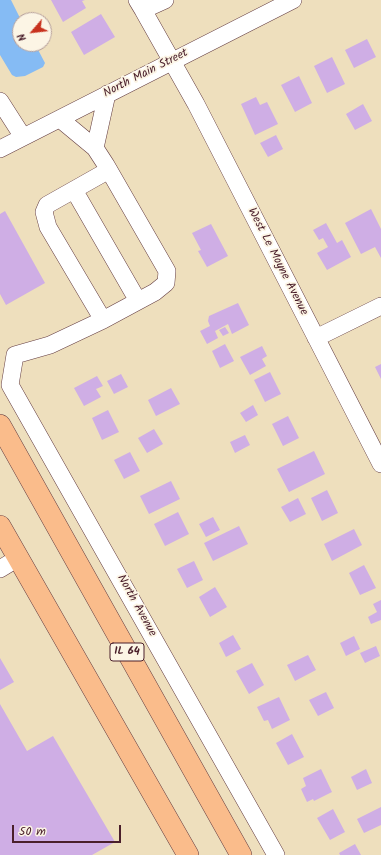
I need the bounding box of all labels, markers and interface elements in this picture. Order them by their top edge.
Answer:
north arrow [12,12,52,52]
text: N [13,30,32,44]
street label: North Main Street [101,46,191,102]
street label: West Le Moyne Avenue [244,206,310,318]
street label: North Avenue [113,572,159,640]
road number: IL 64 [110,643,144,661]
scale bar [14,817,123,843]
text: 50 m [19,822,46,841]

